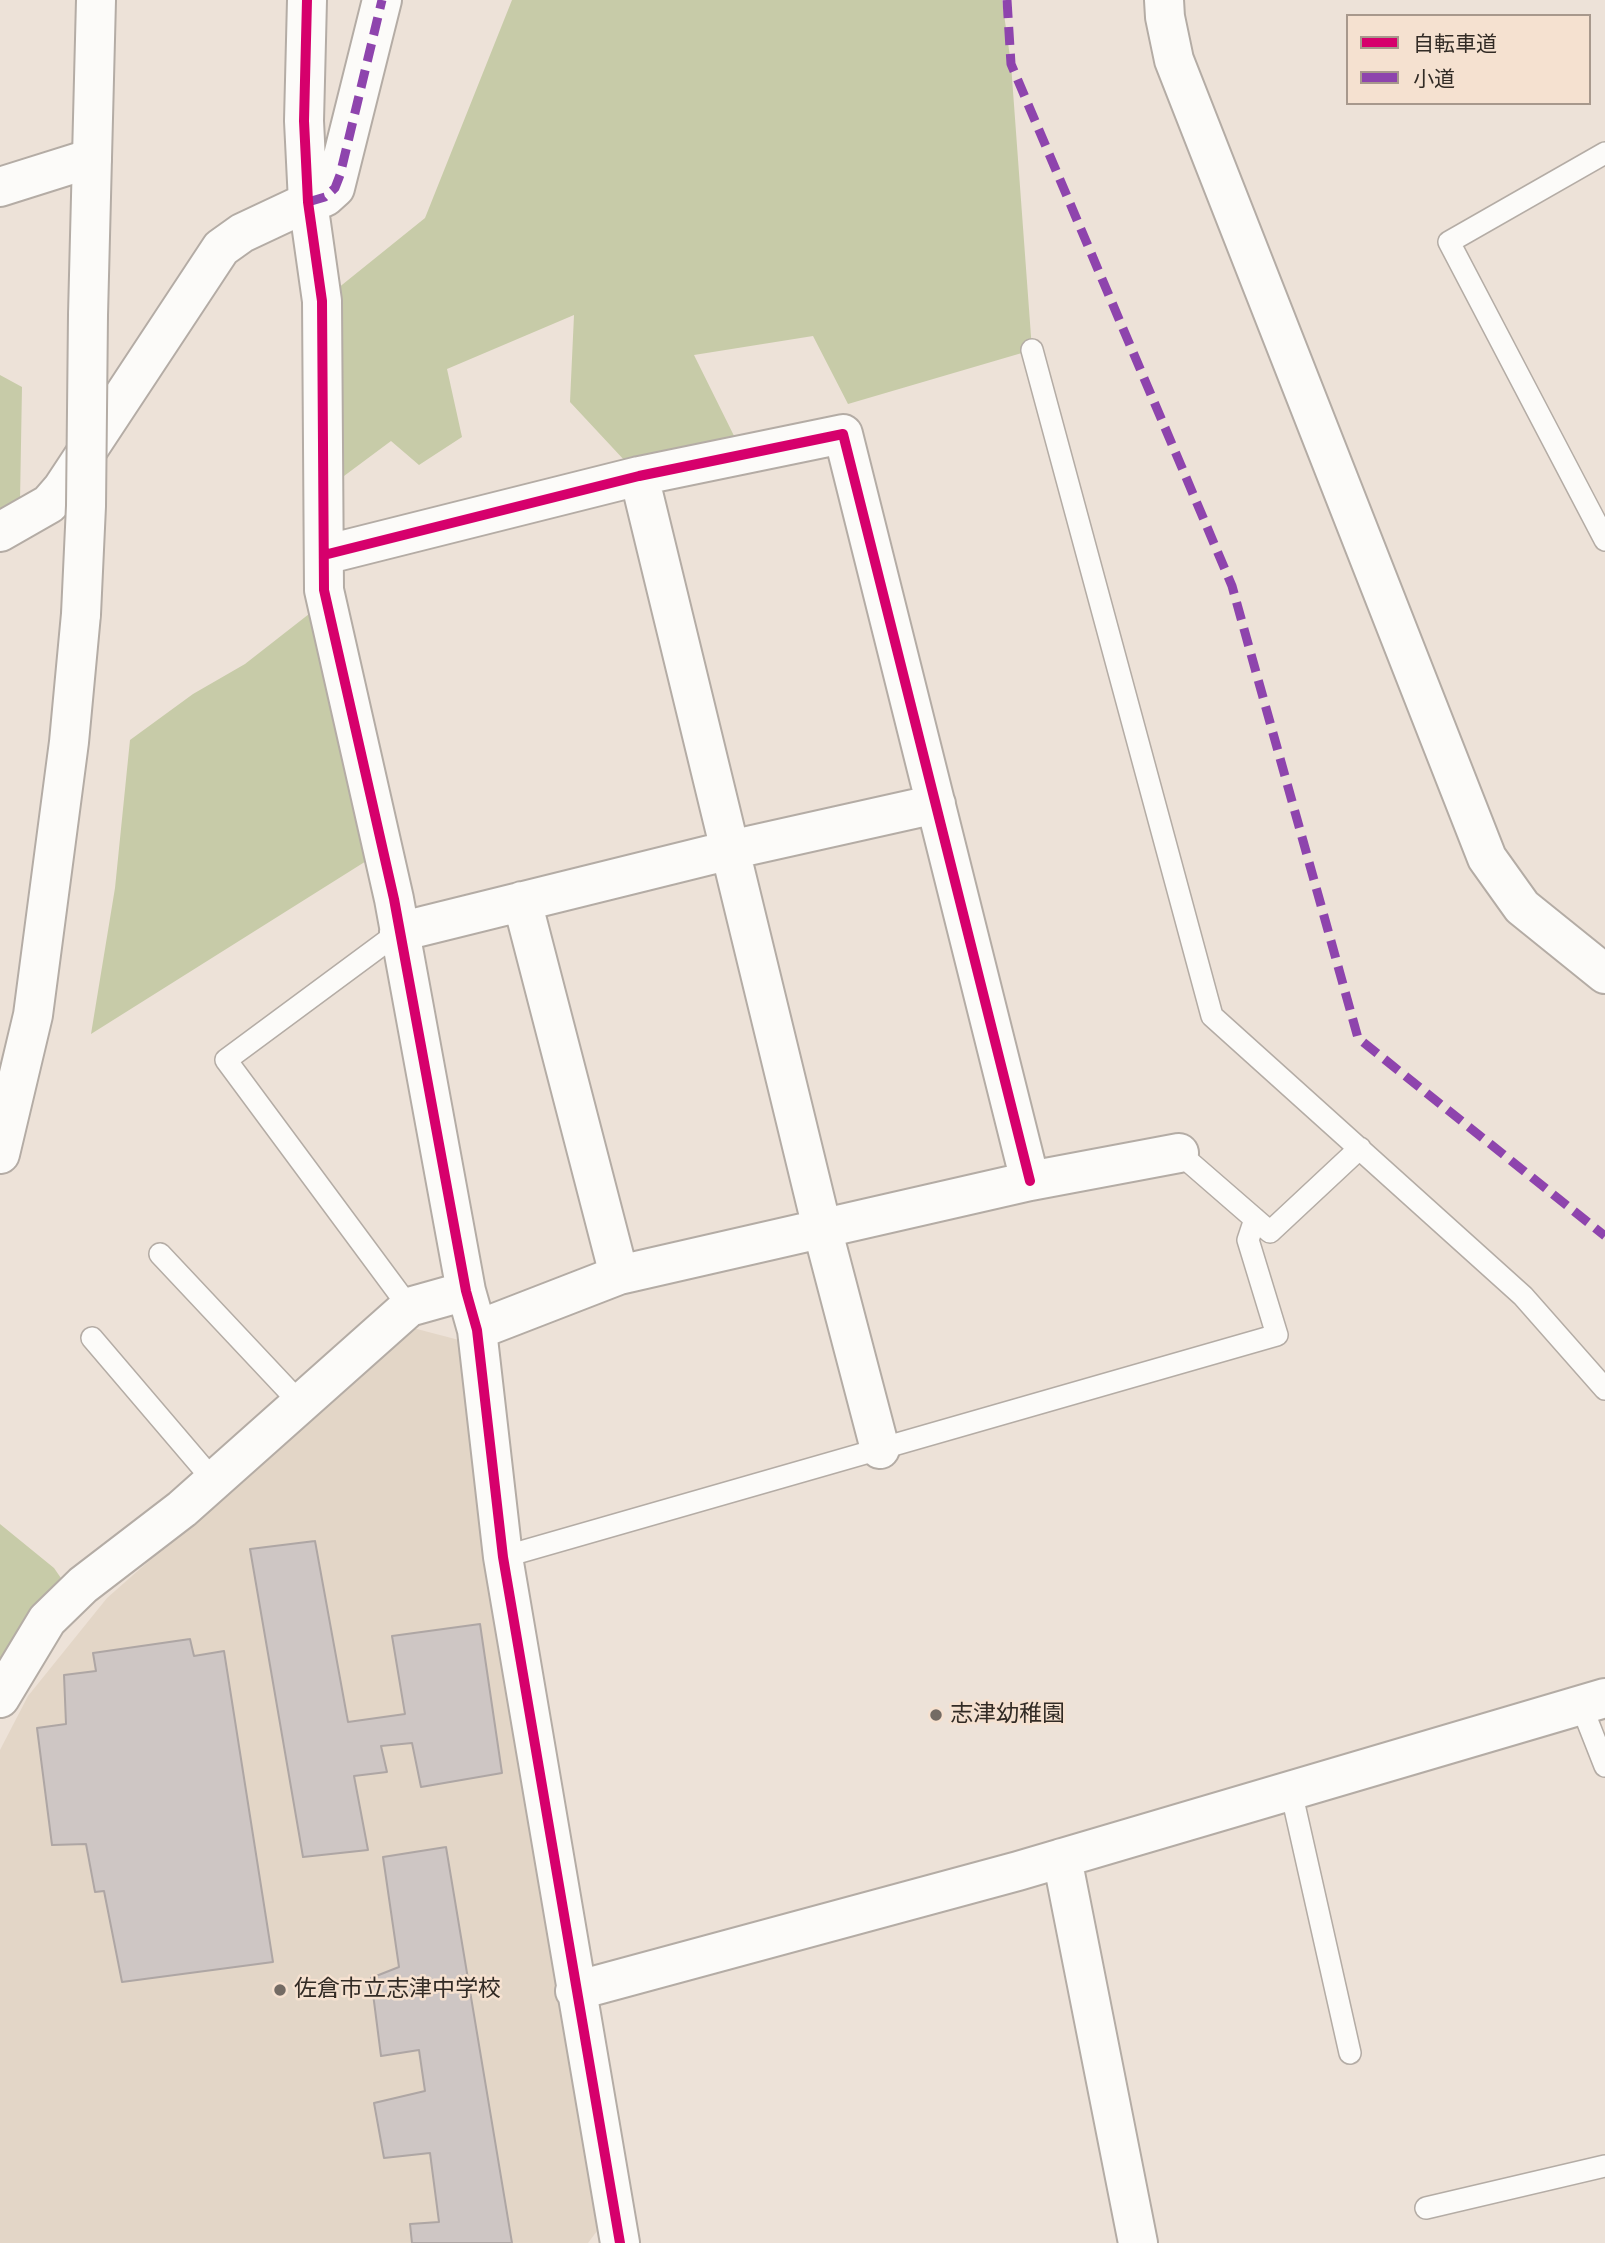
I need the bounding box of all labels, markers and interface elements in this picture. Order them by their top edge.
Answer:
legend [1346,14,1591,105]
text: 自転車道 [1413,29,1497,58]
text: 小道 [1413,64,1455,93]
place label: 志津幼稚園 [950,1701,1065,1729]
marker: 志津幼稚園 [928,1707,944,1723]
place label: 佐倉市立志津中学校 [294,1976,501,2004]
marker: 佐倉市立志津中学校 [272,1982,288,1998]

